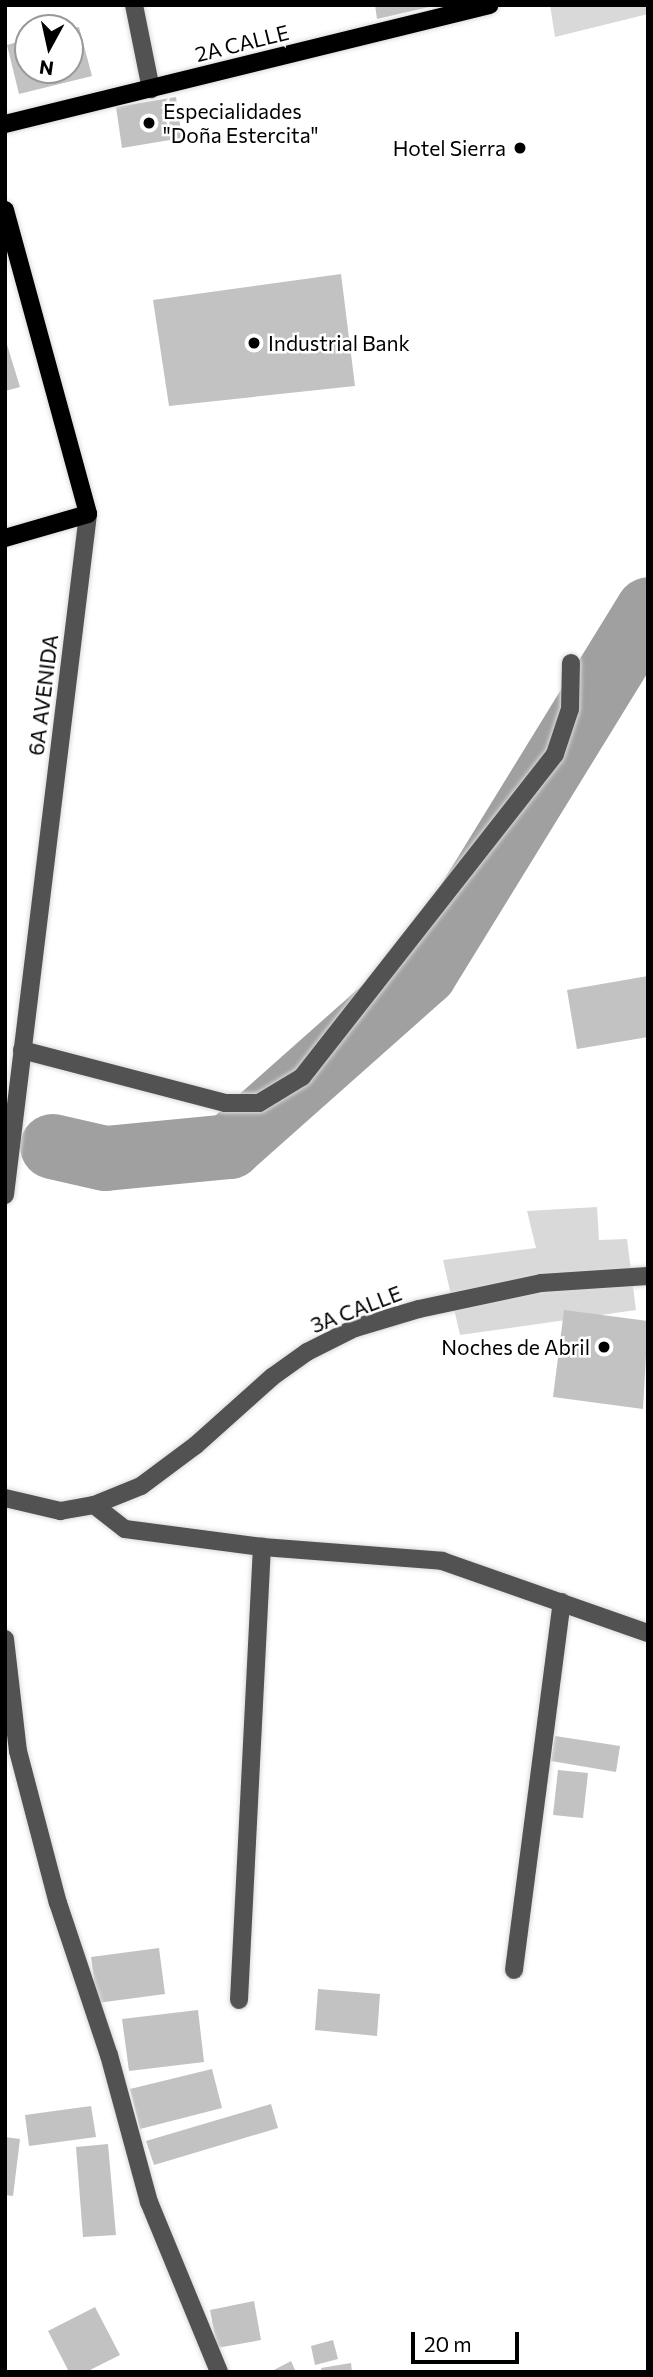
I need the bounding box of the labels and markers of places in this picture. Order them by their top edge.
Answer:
place label: Especialidades "Doña Estercita" [163,98,318,148]
marker: Especialidades "Doña Estercita" [141,115,157,131]
place label: Hotel Sierra [393,135,506,161]
marker: Hotel Sierra [512,140,528,156]
place label: Industrial Bank [268,330,410,356]
marker: Industrial Bank [246,335,262,351]
place label: Noches de Abril [441,1334,590,1360]
marker: Noches de Abril [596,1339,612,1355]

